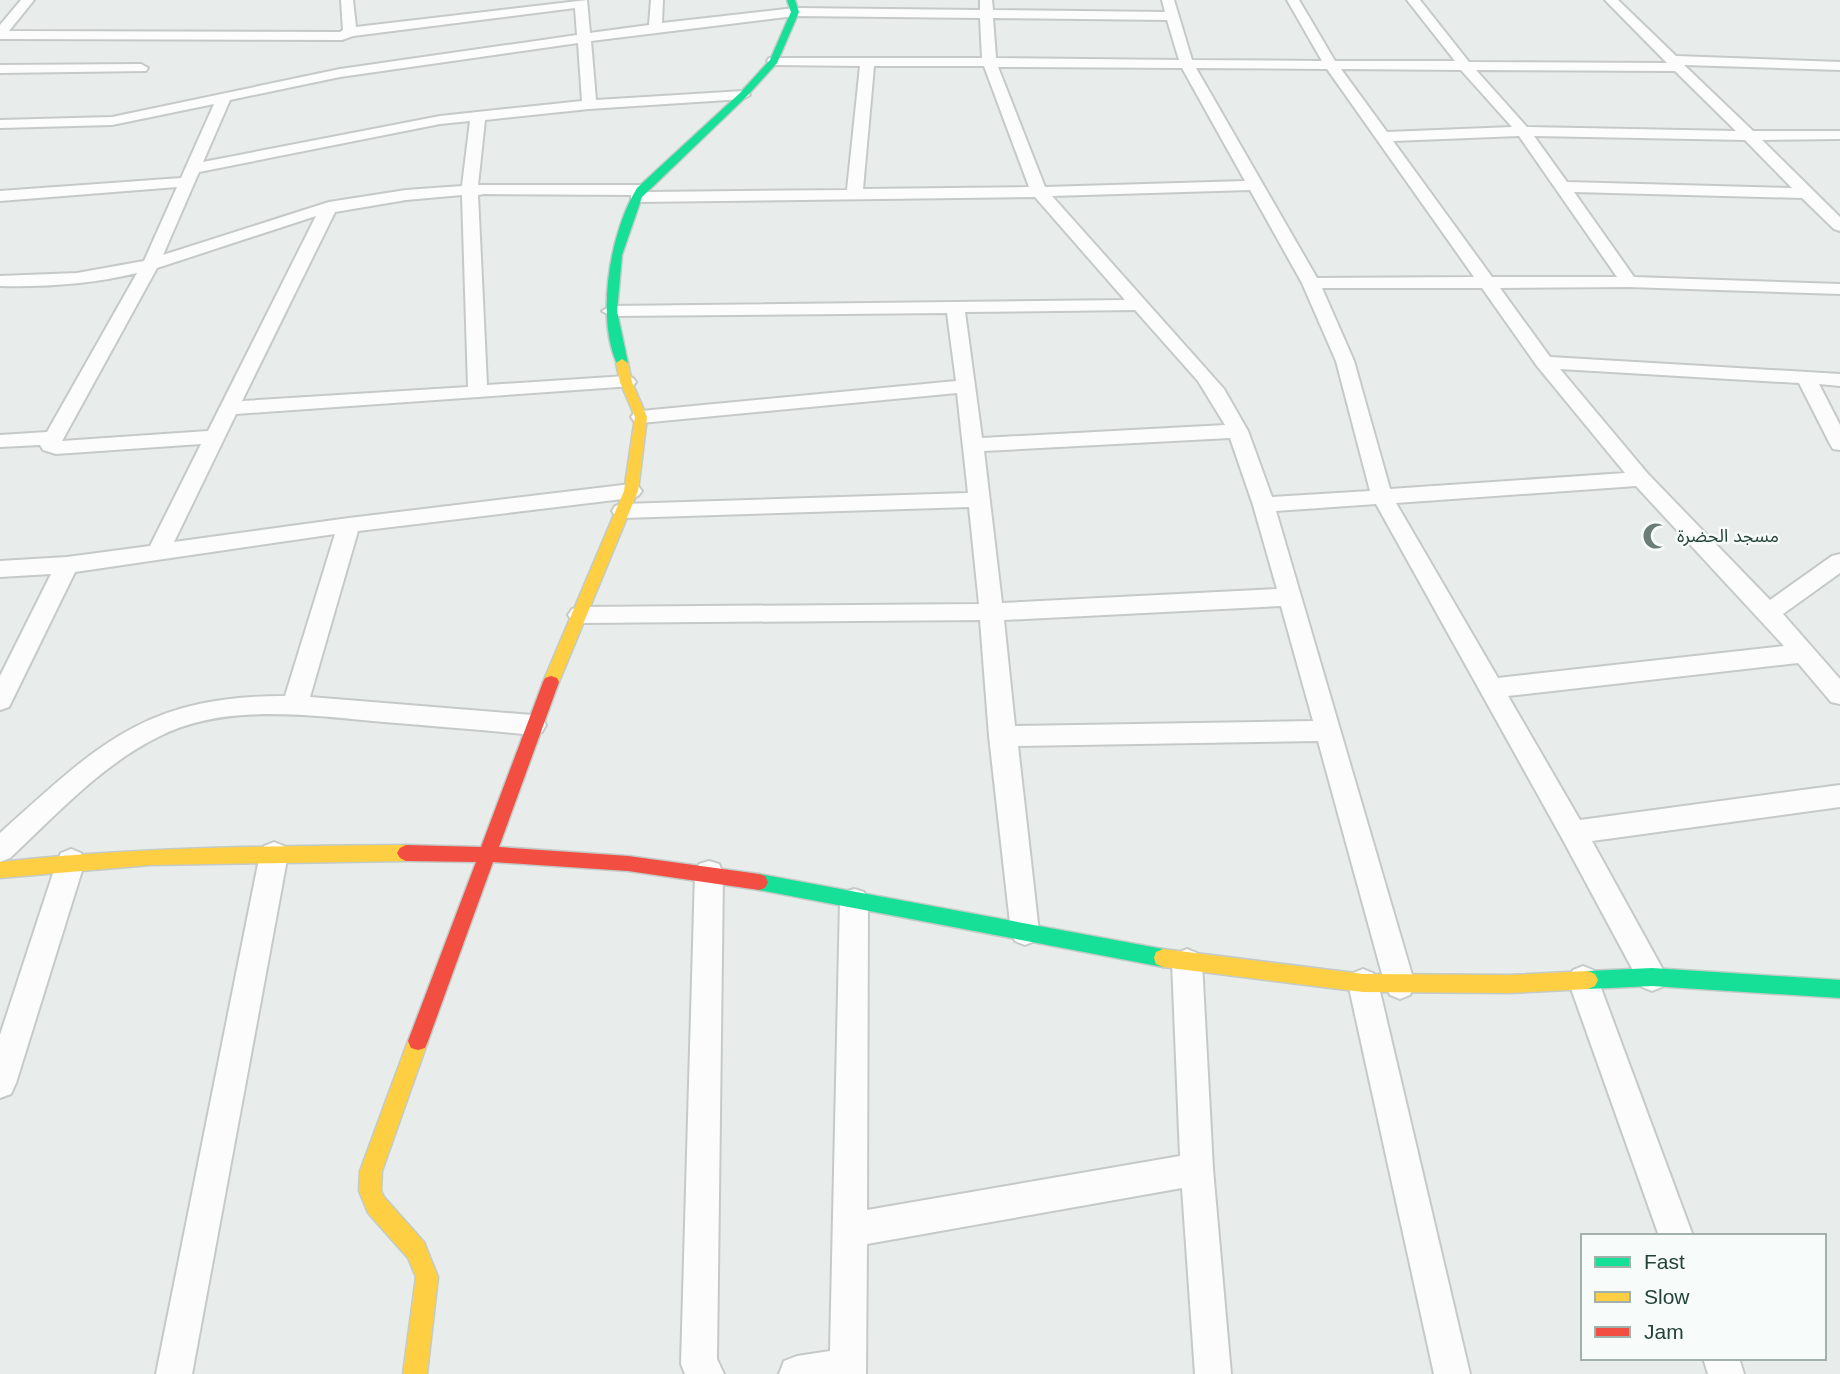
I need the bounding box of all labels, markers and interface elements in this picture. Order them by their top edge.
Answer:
mosque icon: مسجد الحضرة [1641,521,1671,551]
place label: مسجد الحضرة [1677,526,1779,547]
legend [1581,1234,1826,1360]
text: Fast [1644,1250,1685,1273]
text: Slow [1644,1285,1690,1308]
text: Jam [1644,1320,1684,1343]

